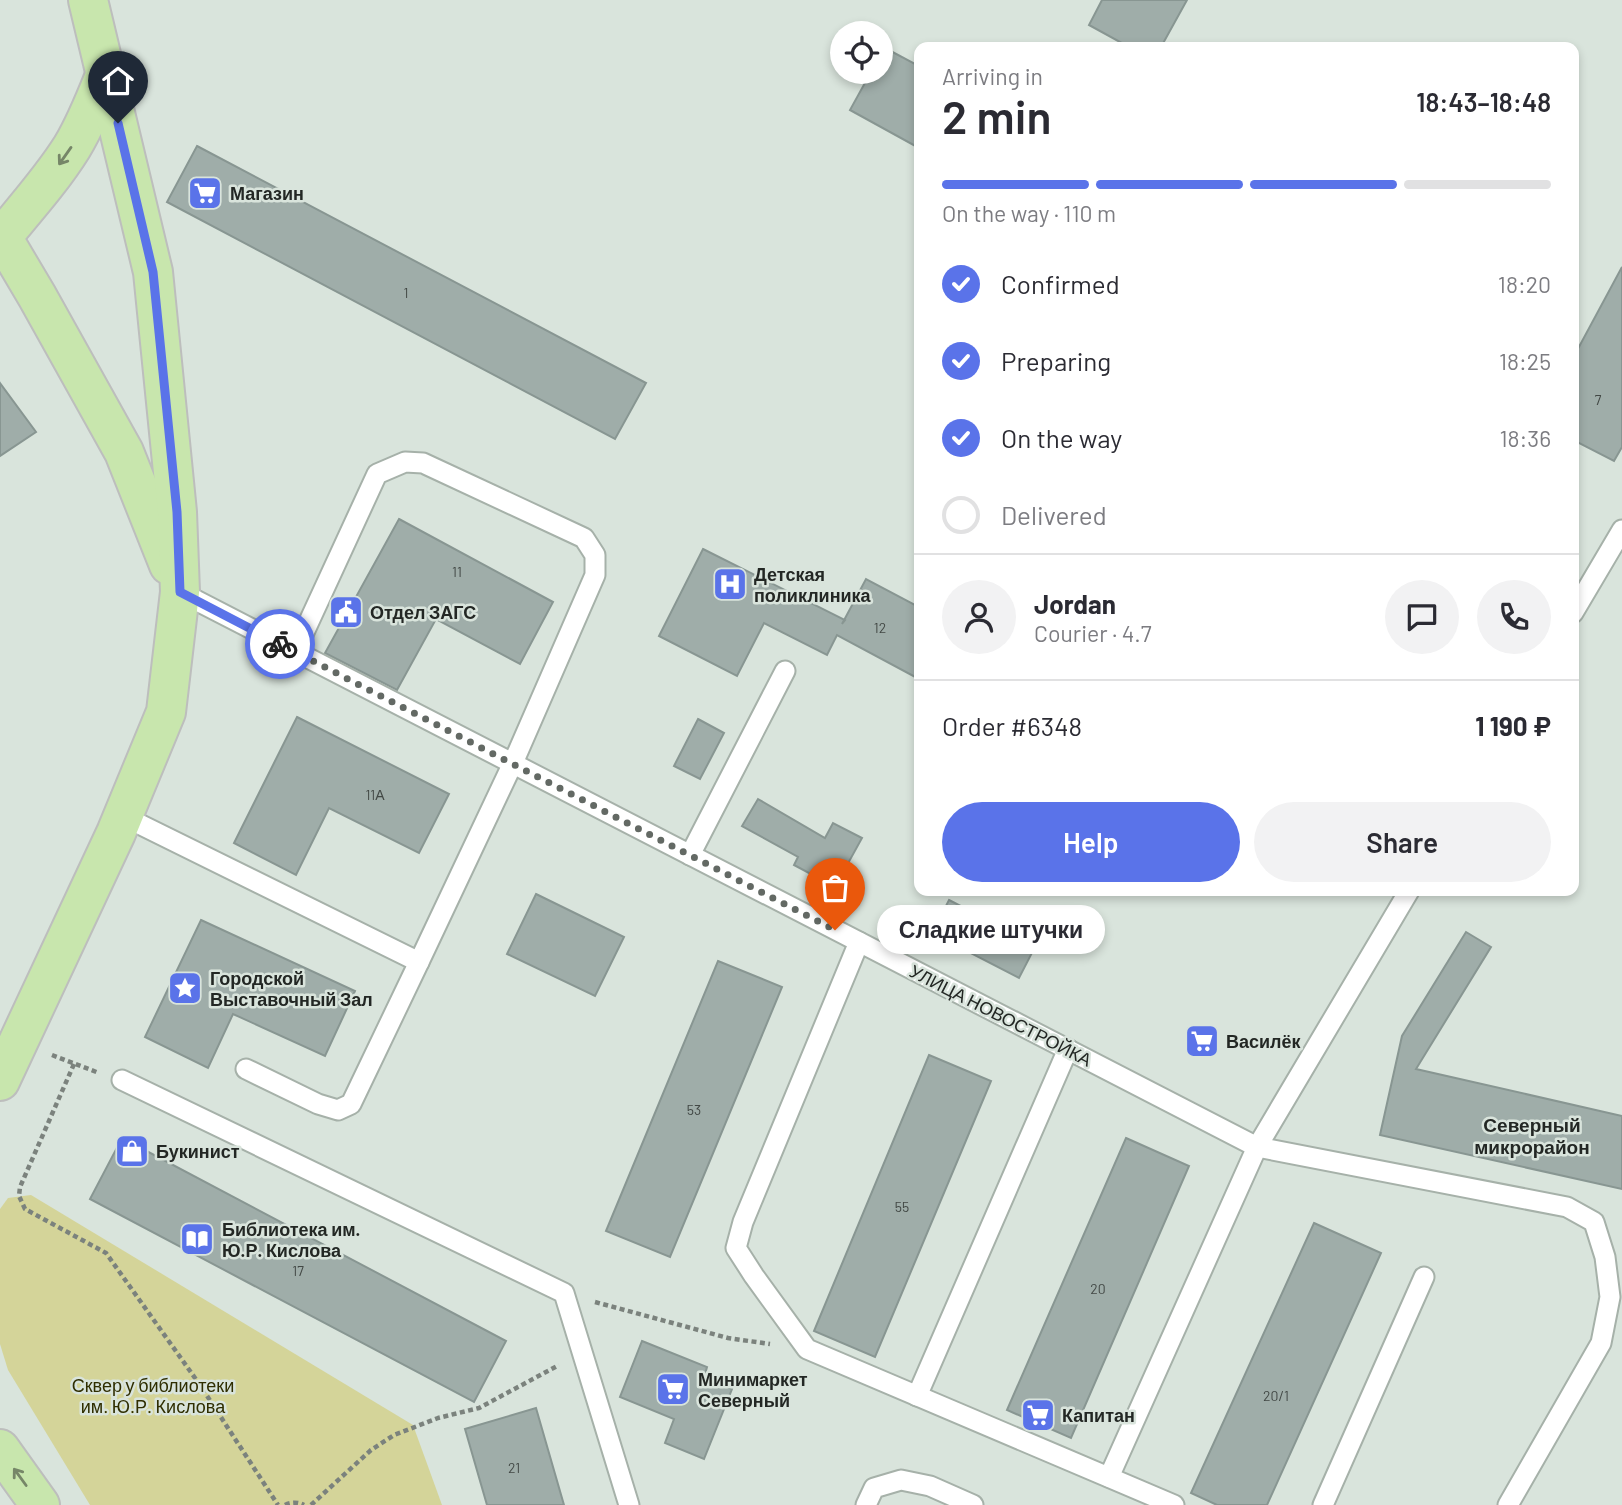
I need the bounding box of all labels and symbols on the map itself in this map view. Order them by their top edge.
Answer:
pin [88,51,148,123]
one-way arrow [58,146,73,165]
supermarket icon: Магазин [186,174,224,212]
place label: Магазин [230,182,304,204]
house number: 1 [404,284,408,301]
house number: 7 [1595,391,1602,408]
house number: 11 [452,563,462,580]
place label: Детская поликлиника [754,563,872,606]
hospital icon: Детская поликлиника [711,565,749,603]
public building icon: Отдел ЗАГС [327,593,365,631]
place label: Отдел ЗАГС [370,601,476,623]
courier [245,609,315,679]
house number: 12 [874,619,886,636]
house number: 11А [365,786,385,803]
pin [805,858,865,930]
callout: Сладкие штучки [877,906,1104,954]
street label: УЛИЦА НОВОСТРОЙКА [906,959,1096,1071]
place label: Городской Выставочный Зал [210,967,373,1010]
place icon: Городской Выставочный Зал [166,969,204,1007]
supermarket icon: Василёк [1183,1022,1221,1060]
place label: Василёк [1226,1030,1302,1052]
house number: 53 [687,1101,701,1118]
district label: Северный микрорайон [1474,1113,1590,1158]
shop icon: Букинист [113,1132,151,1170]
place label: Букинист [156,1140,240,1162]
house number: 55 [895,1198,909,1215]
place label: Библиотека им. Ю.Р. Кислова [222,1218,360,1261]
library icon: Библиотека им. Ю.Р. Кислова [178,1220,216,1258]
house number: 17 [292,1262,304,1279]
house number: 20 [1090,1280,1106,1297]
place label: Минимаркет Северный [698,1368,808,1411]
supermarket icon: Минимаркет Северный [654,1370,692,1408]
park label: Сквер у библиотеки им. Ю.Р. Кислова [72,1374,234,1417]
house number: 20/1 [1263,1387,1289,1404]
supermarket icon: Капитан [1019,1396,1057,1434]
place label: Капитан [1062,1404,1135,1426]
house number: 21 [508,1459,520,1476]
one-way arrow [13,1468,27,1487]

